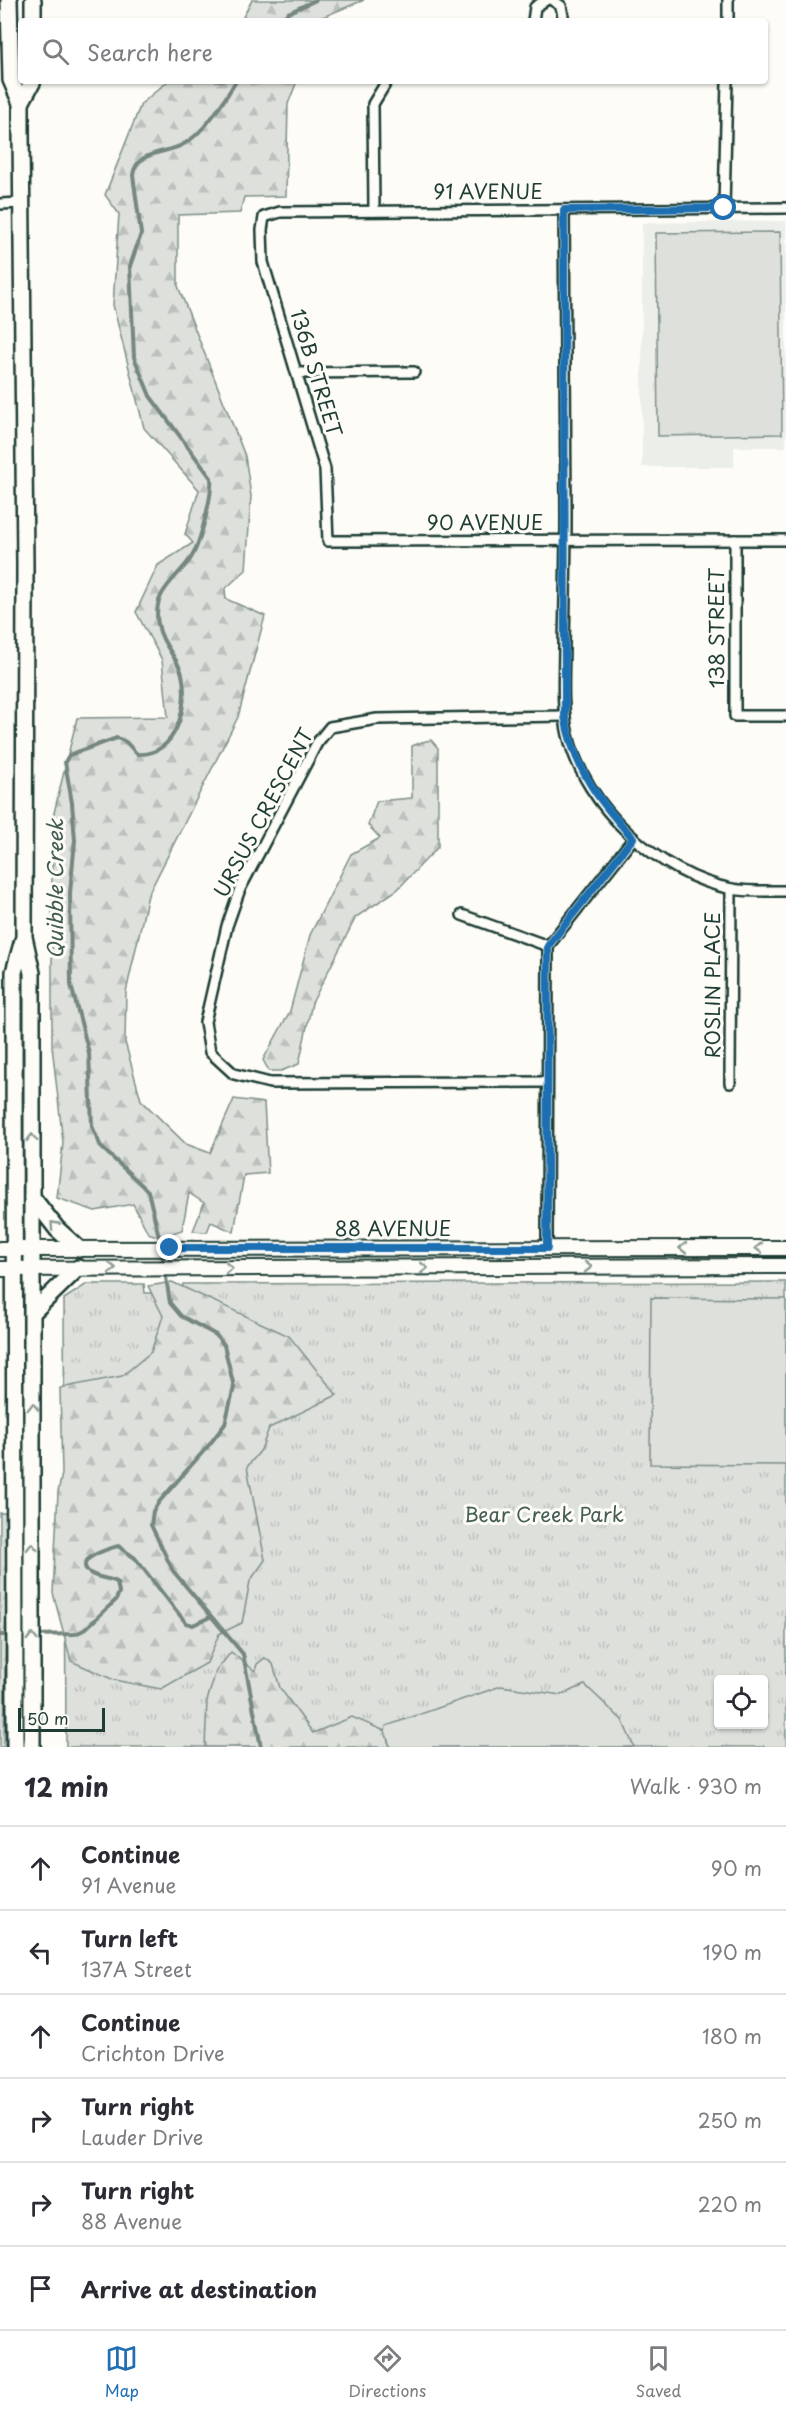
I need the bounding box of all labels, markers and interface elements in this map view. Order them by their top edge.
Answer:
search box [18,18,768,84]
icon: search [39,35,72,68]
text: Search here [87,35,213,68]
street label: 91 AVENUE [433,176,543,206]
route start [710,194,736,220]
street label: 136B STREET [283,305,351,441]
street label: 90 AVENUE [427,507,543,537]
street label: 138 STREET [701,567,731,688]
street label: URSUS CRESCENT [206,722,321,902]
water label: Quibble Creek [38,818,70,959]
street label: ROSLIN PLACE [697,912,727,1058]
one-way arrow [26,1134,38,1143]
street label: 88 AVENUE [335,1213,451,1243]
one-way arrow [50,1221,61,1231]
route end [156,1234,182,1260]
one-way arrow [679,1242,688,1254]
one-way arrow [754,1242,763,1254]
one-way arrow [583,1261,592,1273]
one-way arrow [108,1262,117,1274]
one-way arrow [224,1262,233,1274]
one-way arrow [419,1262,428,1274]
one-way arrow [27,1402,39,1411]
park label: Bear Creek Park [464,1499,624,1529]
one-way arrow [26,1542,38,1551]
one-way arrow [26,1632,38,1641]
map controls [714,1675,768,1729]
button: locate [714,1675,768,1729]
scale bar [18,1705,105,1732]
text: 50 m [27,1706,68,1730]
text: 12 min [24,1767,109,1806]
text: Walk · 930 m [630,1771,762,1801]
text: Continue [81,1837,180,1870]
icon: ahead [24,1852,57,1885]
text: 90 m [711,1853,762,1883]
text: 91 Avenue [81,1870,176,1900]
text: Turn left [81,1921,178,1954]
icon: left [24,1936,57,1969]
text: 190 m [703,1937,762,1967]
text: 137A Street [81,1954,192,1984]
text: Continue [81,2005,180,2038]
icon: ahead [24,2020,57,2053]
text: 180 m [702,2021,762,2051]
text: Crichton Drive [81,2038,225,2068]
text: Turn right [81,2089,194,2122]
icon: right [24,2104,57,2137]
text: 250 m [698,2105,762,2135]
text: Lauder Drive [81,2122,203,2152]
text: Turn right [81,2173,194,2206]
icon: right [24,2188,57,2221]
text: 220 m [698,2189,762,2219]
text: 88 Avenue [81,2206,182,2236]
icon: arrive [24,2272,57,2305]
text: Arrive at destination [81,2272,317,2305]
tab: Map [105,2342,139,2402]
tab: Directions [348,2342,426,2402]
tab: Saved [636,2342,681,2402]

